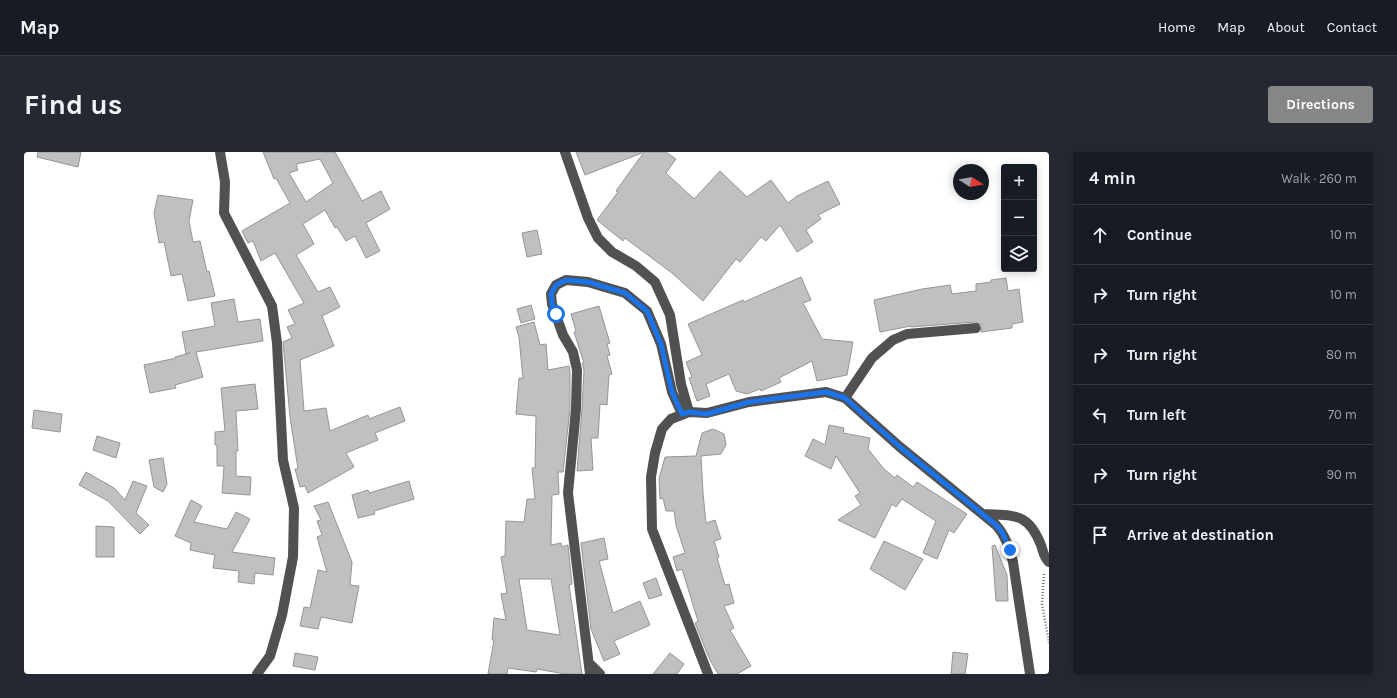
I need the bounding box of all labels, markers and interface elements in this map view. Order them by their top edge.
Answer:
text: Map [20,17,59,39]
text: Home [1158,19,1195,36]
text: Map [1217,19,1245,36]
text: About [1267,19,1305,36]
text: Contact [1327,19,1377,36]
button: Directions [1268,86,1373,123]
text: Find us [24,88,123,121]
north arrow [953,164,989,200]
map controls [1001,164,1037,272]
button: + [1001,164,1037,200]
text: 4 min [1089,168,1136,188]
text: Walk · 260 m [1281,171,1357,186]
button: − [1001,200,1037,236]
icon: ahead [1089,224,1111,246]
text: Continue [1127,226,1192,244]
text: 10 m [1330,227,1357,242]
button: layers [1001,236,1037,272]
icon: right [1089,284,1111,306]
text: Turn right [1127,286,1197,304]
text: 10 m [1330,287,1357,302]
route start [547,305,565,323]
icon: right [1089,344,1111,366]
text: Turn right [1127,346,1197,364]
text: 80 m [1326,347,1357,362]
icon: left [1089,404,1111,426]
text: Turn left [1127,406,1186,424]
text: 70 m [1328,407,1357,422]
icon: right [1089,464,1111,486]
text: Turn right [1127,466,1197,484]
text: 90 m [1326,467,1357,482]
icon: arrive [1089,524,1111,546]
text: Arrive at destination [1127,526,1274,544]
route end [1001,541,1019,559]

